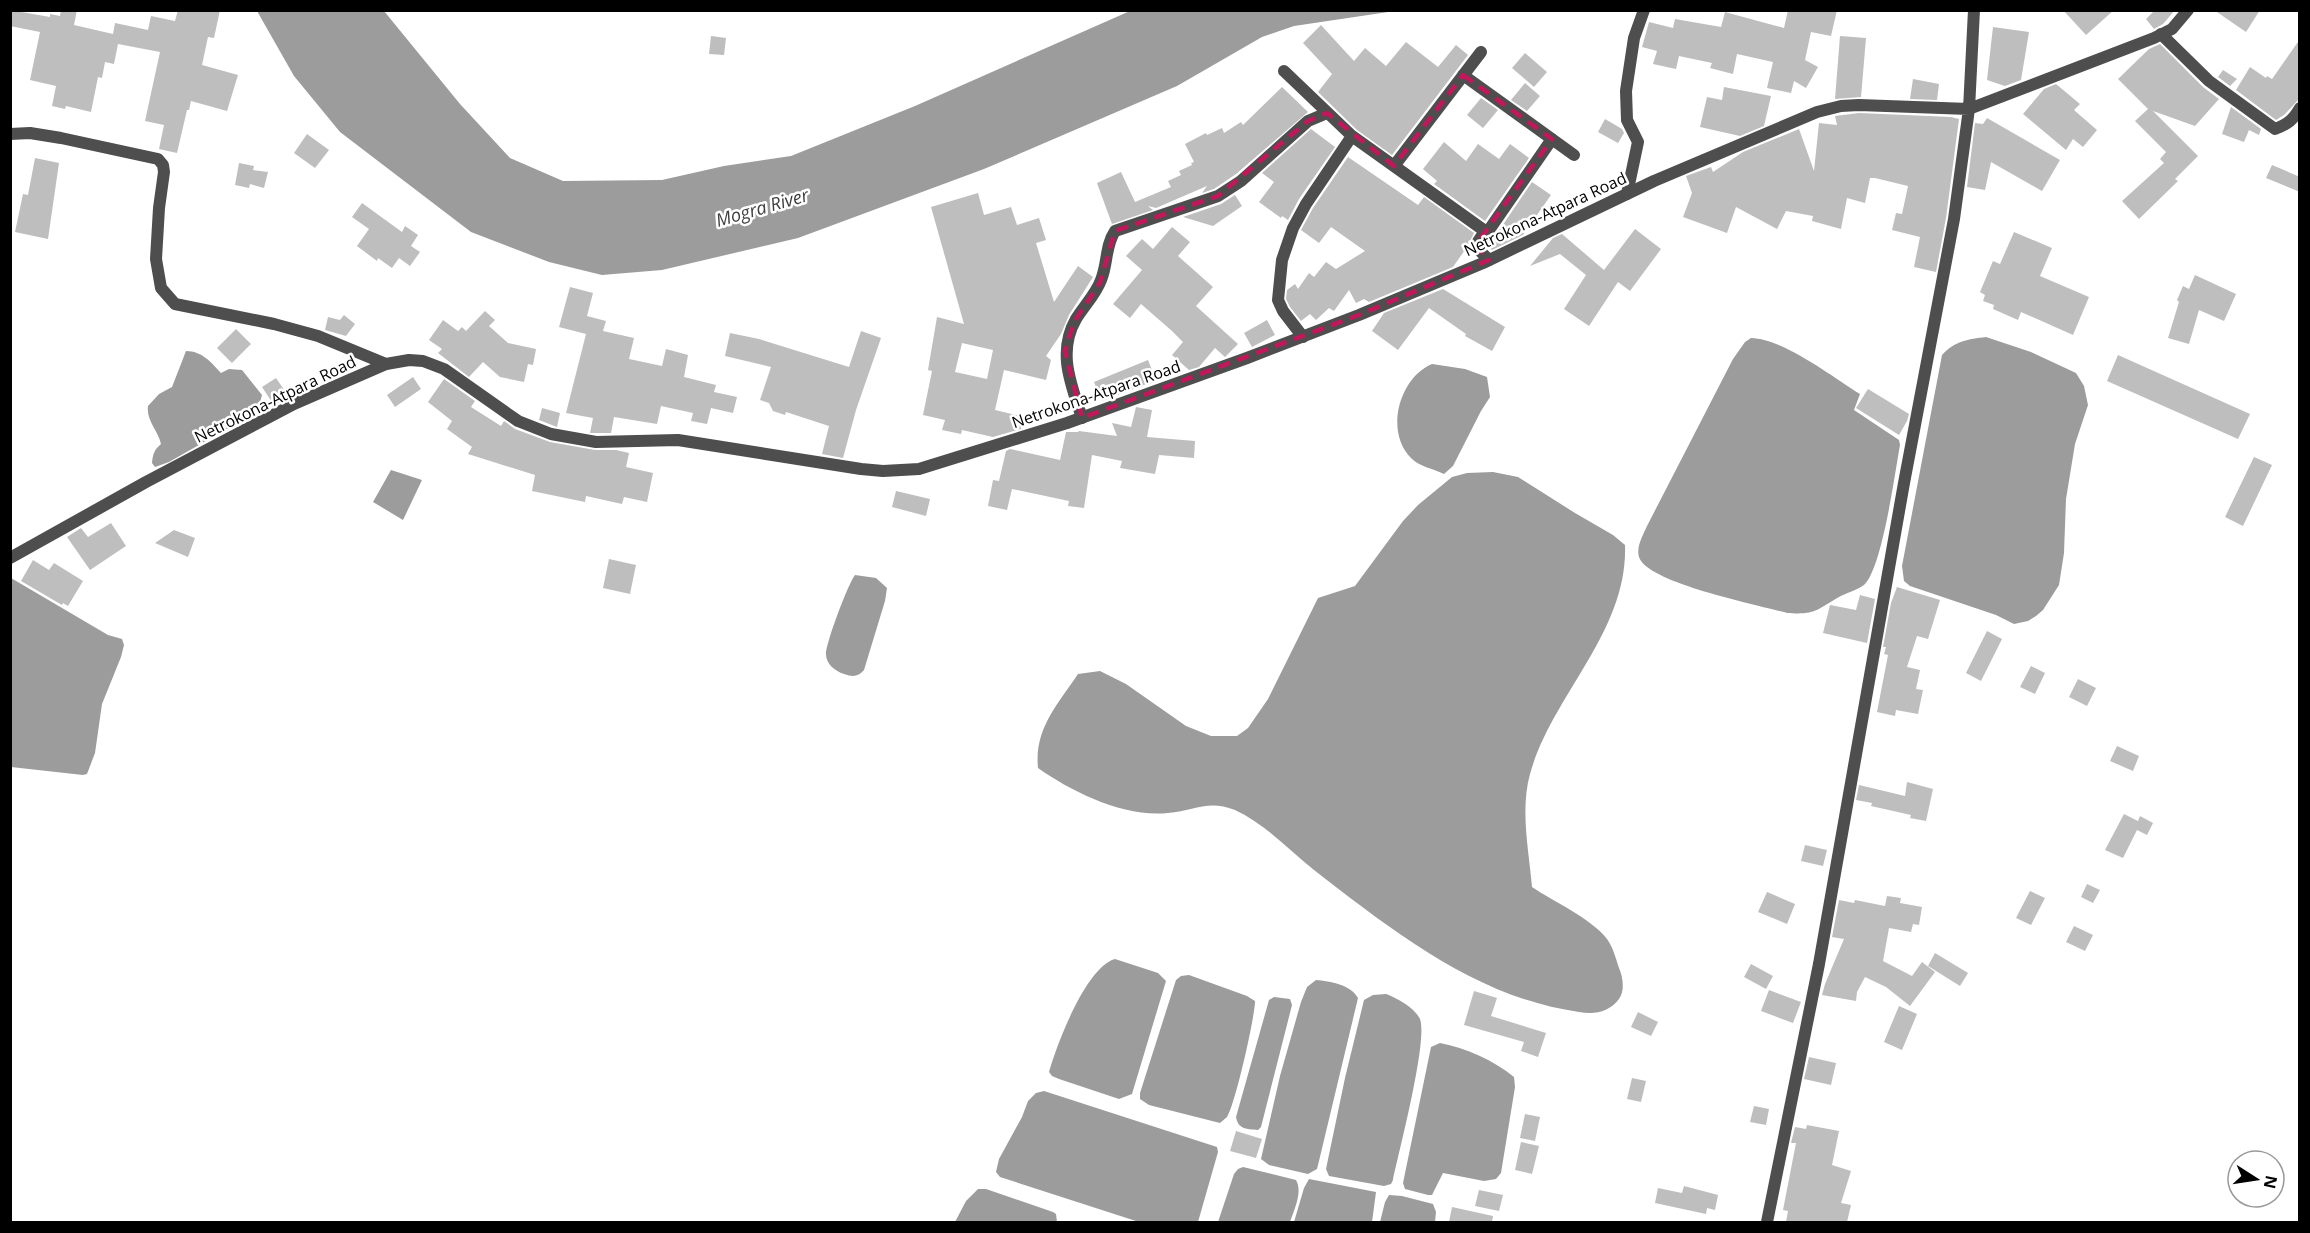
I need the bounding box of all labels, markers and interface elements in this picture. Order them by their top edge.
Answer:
street label: Netrokona-Atpara Road [1460,167,1630,261]
water label: Mogra River [713,182,812,232]
street label: Netrokona-Atpara Road [191,350,359,448]
street label: Netrokona-Atpara Road [1009,355,1183,433]
north arrow [2226,1149,2286,1209]
text: N [2259,1173,2283,1191]

